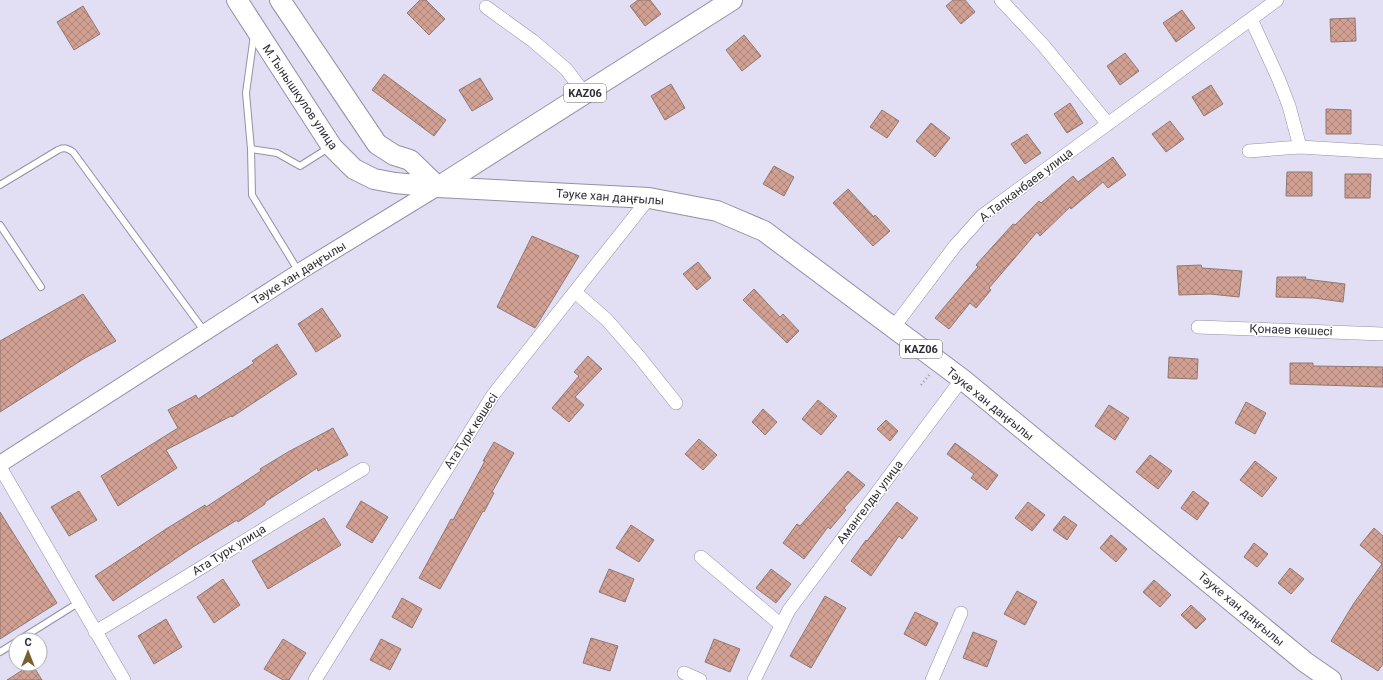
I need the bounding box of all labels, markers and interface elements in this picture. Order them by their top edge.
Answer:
street label: М.Тынышкулов улица [260,42,340,152]
road number: KАZ06 [564,84,606,102]
street label: А.Талканбаев улица [977,145,1075,225]
street label: Тәуке хан даңғылы [556,186,664,208]
street label: Тәуке хан даңғылы [249,238,349,308]
street label: Қонаев көшесі [1249,322,1333,338]
road number: KАZ06 [900,340,942,358]
street label: Тәуке хан даңғылы [944,364,1036,444]
street label: АтаТүрк көшесі [441,391,501,471]
street label: Амангелды улица [834,458,906,546]
street label: Ата Турк улица [190,522,268,578]
street label: Тәуке хан даңғылы [1195,569,1287,649]
north arrow [8,632,48,672]
text: С [24,636,32,649]

